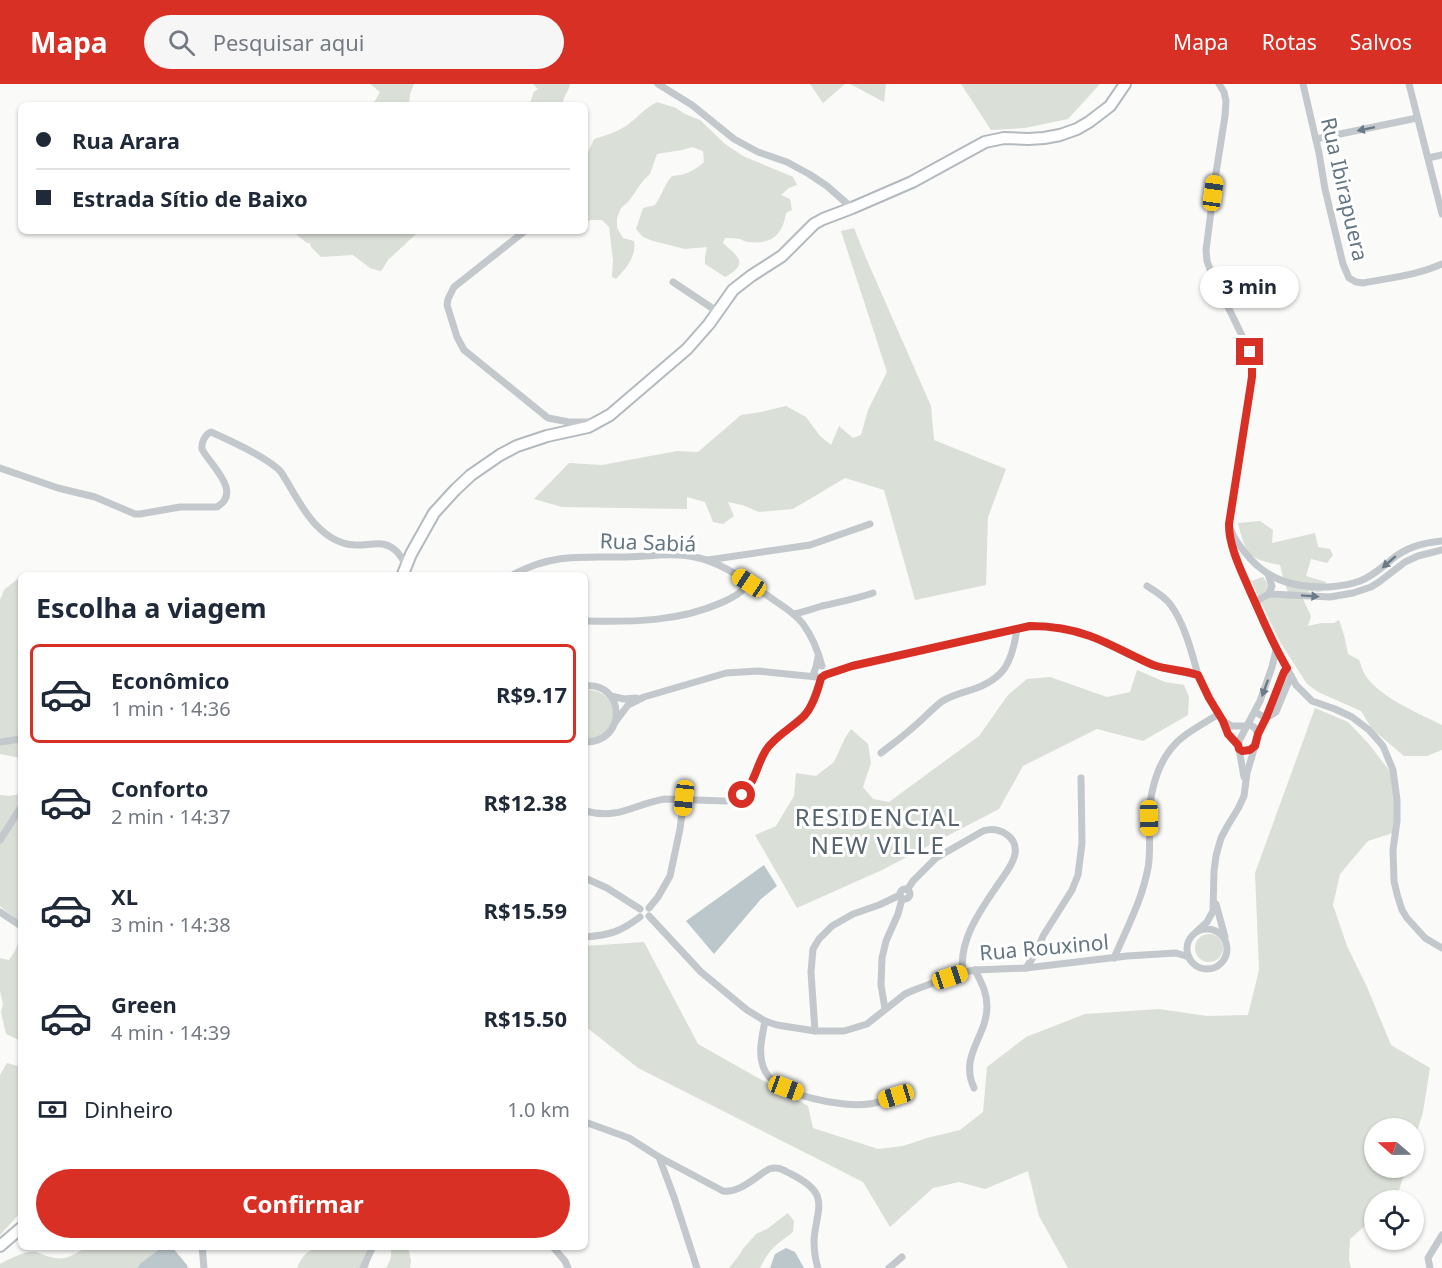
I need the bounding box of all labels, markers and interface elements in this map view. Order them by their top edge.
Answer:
search box [144,15,564,69]
text: Mapa [30,23,108,61]
icon: search [165,26,198,59]
text: Pesquisar aqui [213,27,365,57]
text: Mapa [1173,28,1229,56]
text: Rotas [1262,28,1317,56]
text: Salvos [1350,28,1412,56]
street label: Rua Ibirapuera [1315,114,1375,264]
one-way arrow [1357,124,1376,134]
text: Rua Arara [72,125,180,155]
car [1202,174,1224,212]
text: Estrada Sítio de Baixo [72,183,308,213]
callout: 3 min [1200,265,1300,307]
text: 3 min [1222,273,1277,300]
route end [1236,338,1263,365]
street label: Rua Sabiá [599,526,697,558]
one-way arrow [1382,555,1397,568]
car [729,566,769,600]
text: Escolha a viagem [36,589,267,626]
one-way arrow [1301,591,1320,601]
text: Econômico [111,665,230,695]
icon: car [39,667,93,721]
text: R$9.17 [496,679,567,709]
one-way arrow [1259,679,1269,697]
text: 1 min · 14:36 [111,695,231,722]
text: Conforto [111,773,209,803]
icon: car [39,775,93,829]
car [673,779,695,817]
route start [728,781,755,808]
text: R$12.38 [483,787,567,817]
district label: RESIDENCIAL NEW VILLE [795,800,961,861]
car [1140,800,1158,836]
text: 2 min · 14:37 [111,803,231,830]
text: XL [111,881,138,911]
icon: car [39,883,93,937]
text: R$15.59 [483,895,567,925]
text: 3 min · 14:38 [111,911,231,938]
street label: Rua Rouxinol [978,927,1110,967]
car [930,963,970,991]
text: Green [111,989,177,1019]
icon: car [39,991,93,1045]
text: R$15.50 [483,1003,567,1033]
text: 4 min · 14:39 [111,1019,231,1046]
car [766,1073,806,1103]
car [876,1082,916,1110]
icon: cash [36,1093,69,1126]
text: Dinheiro [84,1094,173,1124]
text: 1.0 km [507,1096,570,1123]
north arrow [1364,1118,1424,1178]
map controls [1364,1118,1424,1250]
button: Confirmar [36,1169,570,1238]
button: locate [1364,1190,1424,1250]

